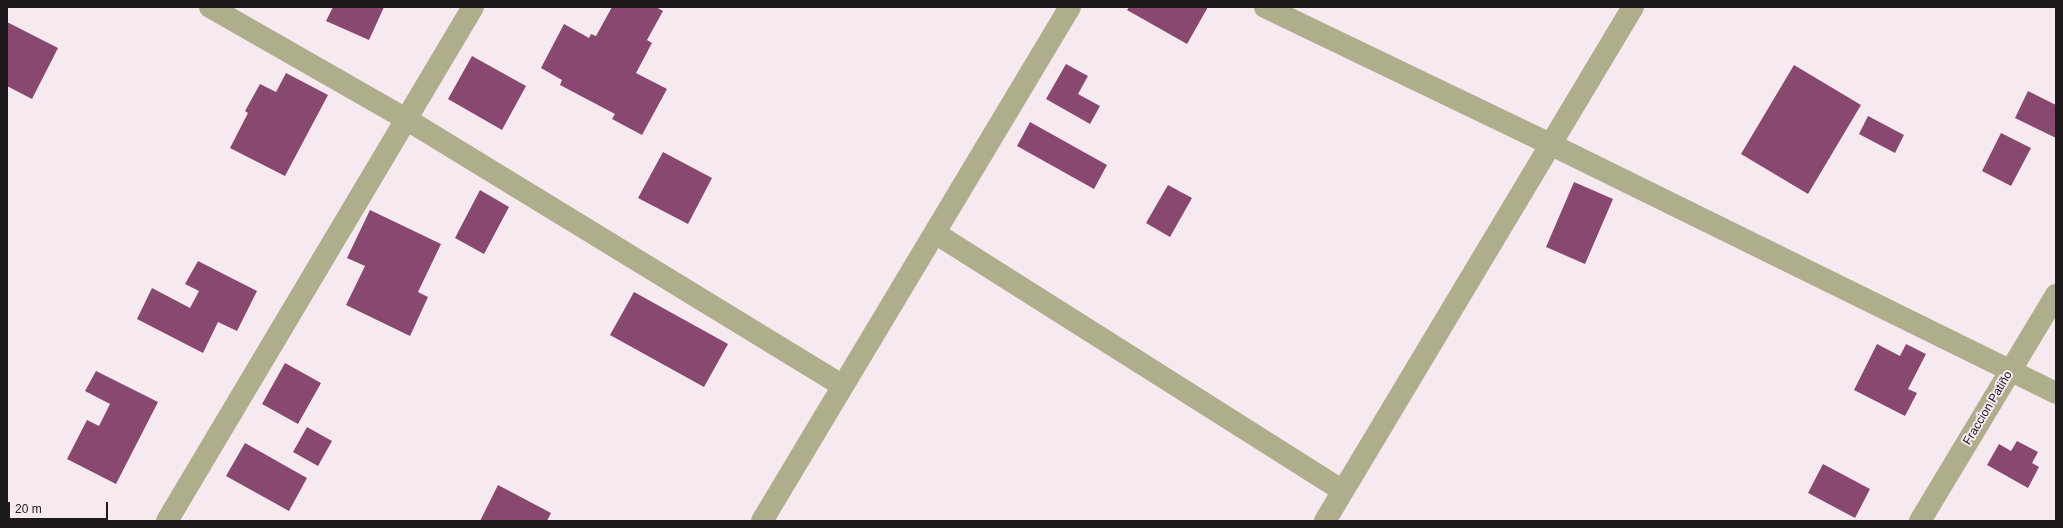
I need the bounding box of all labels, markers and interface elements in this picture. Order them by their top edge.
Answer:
street label: Fraccion Patiño [1960,369,2016,447]
scale bar [10,494,110,520]
text: 20 m [15,502,42,516]

